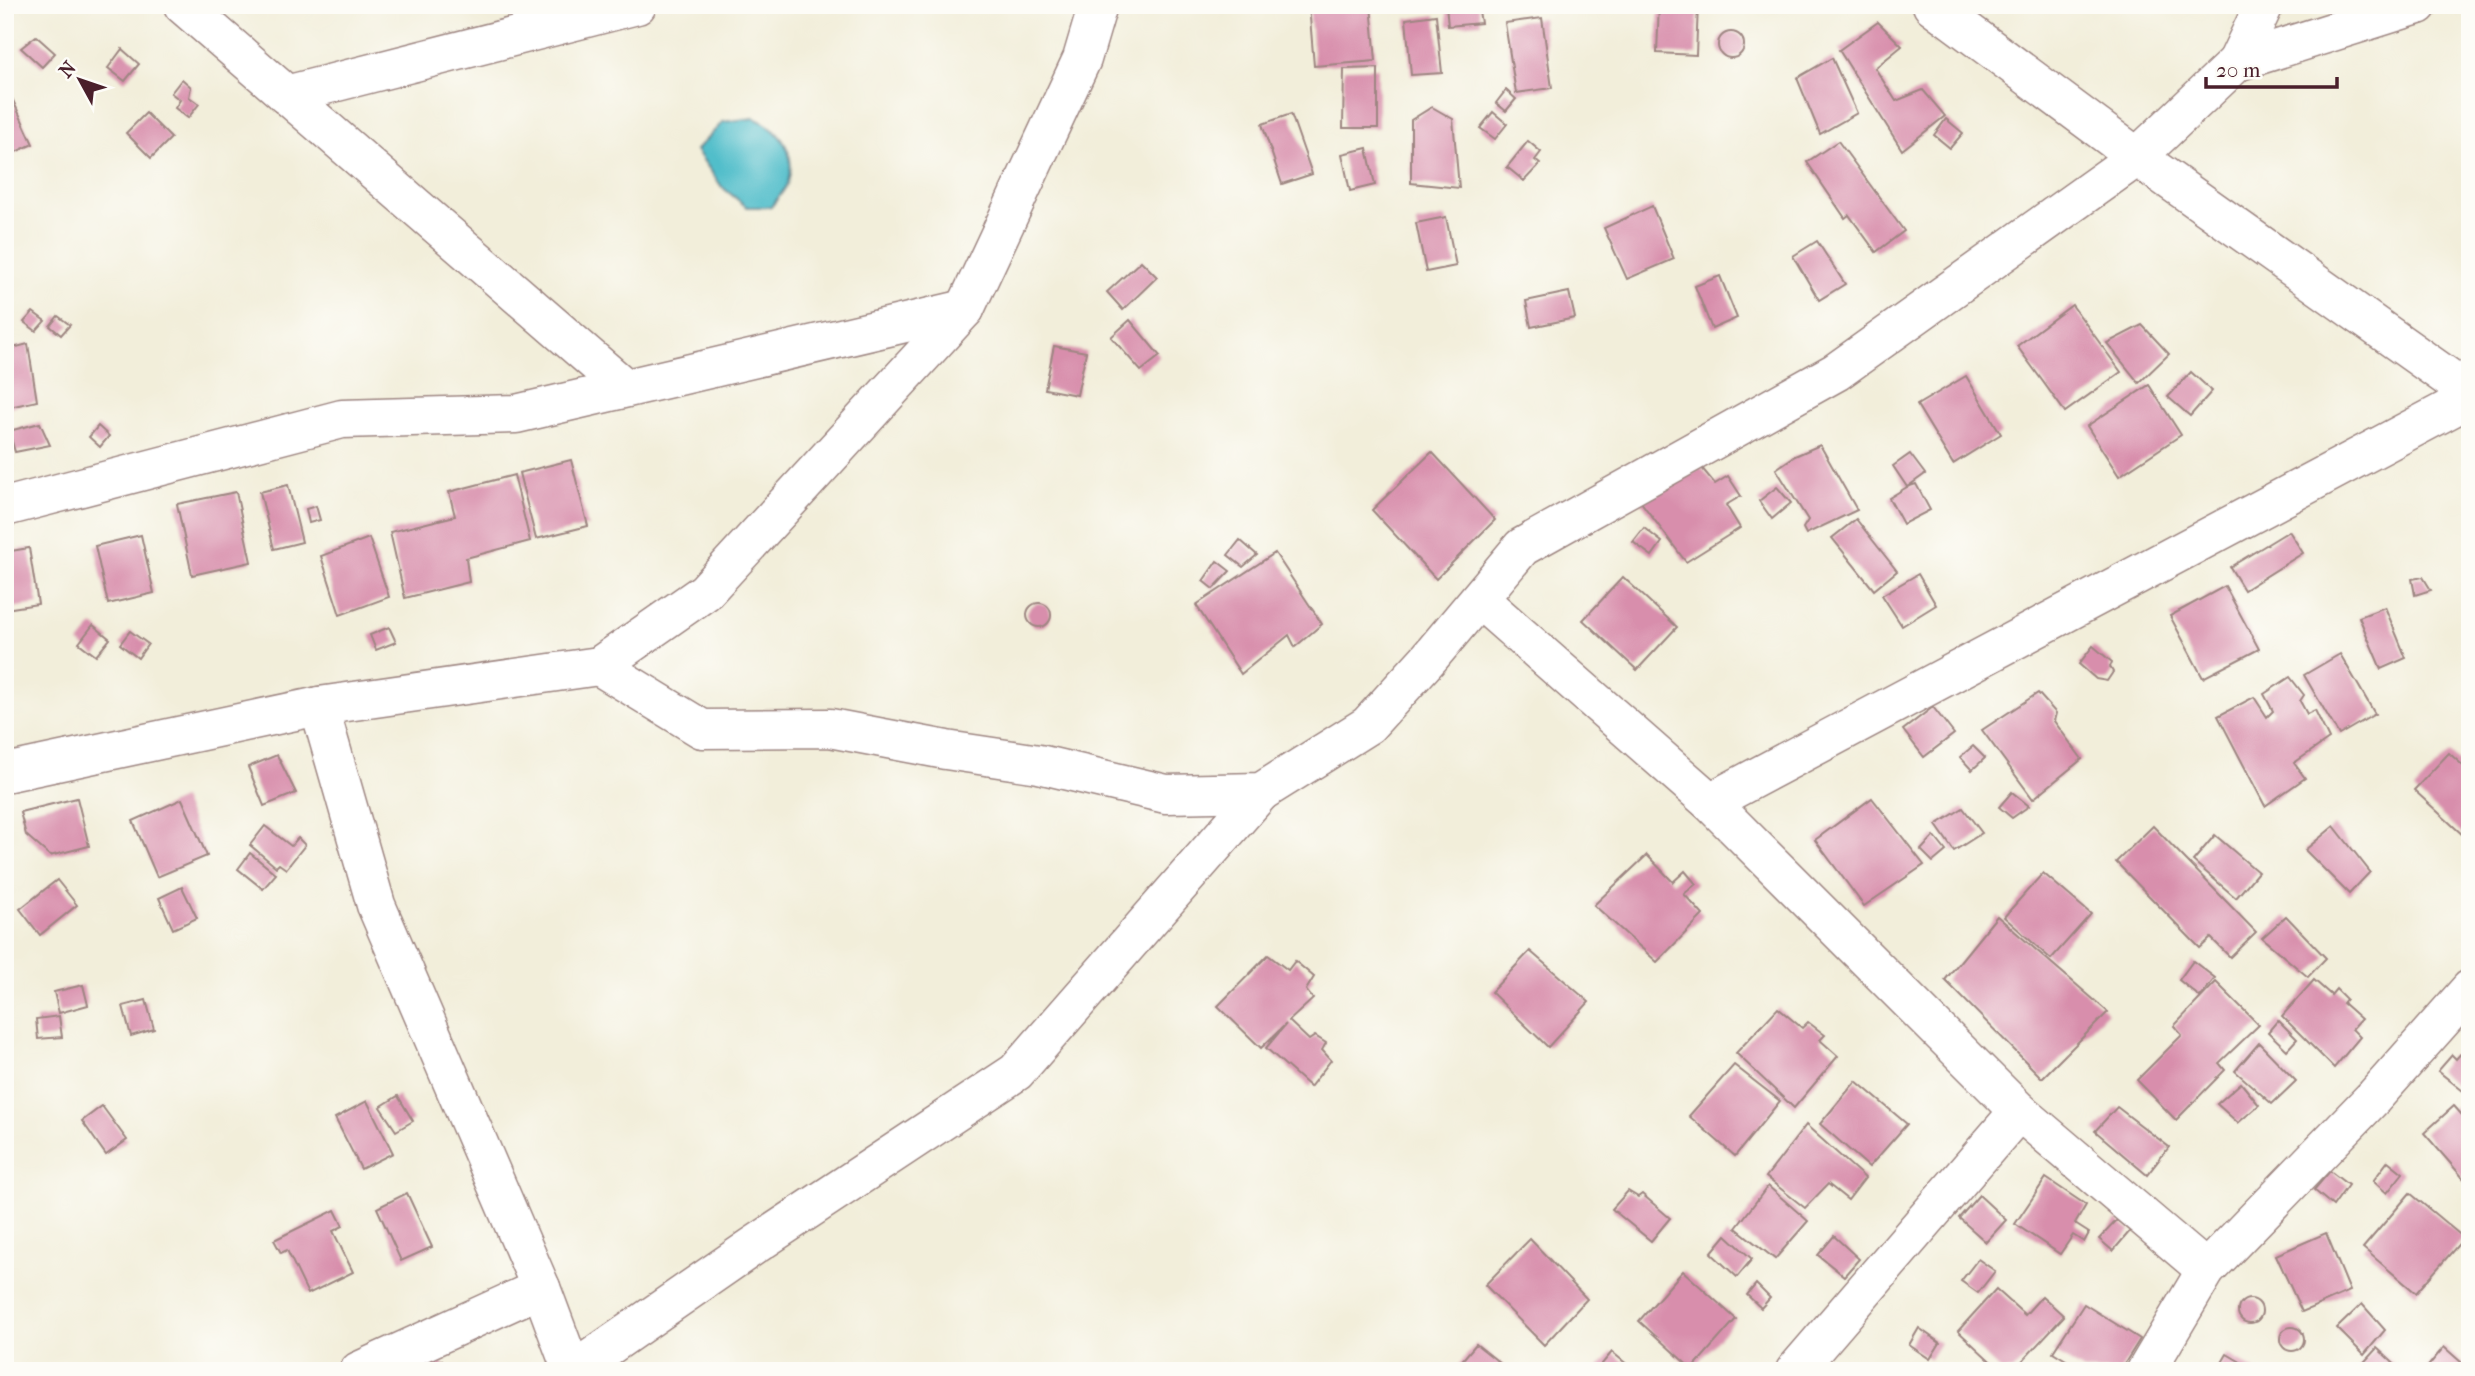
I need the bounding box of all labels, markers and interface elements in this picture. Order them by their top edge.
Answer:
north arrow [46,46,116,116]
scale bar [2206,46,2337,90]
text: N [55,57,81,82]
text: 20 m [2216,58,2261,82]

